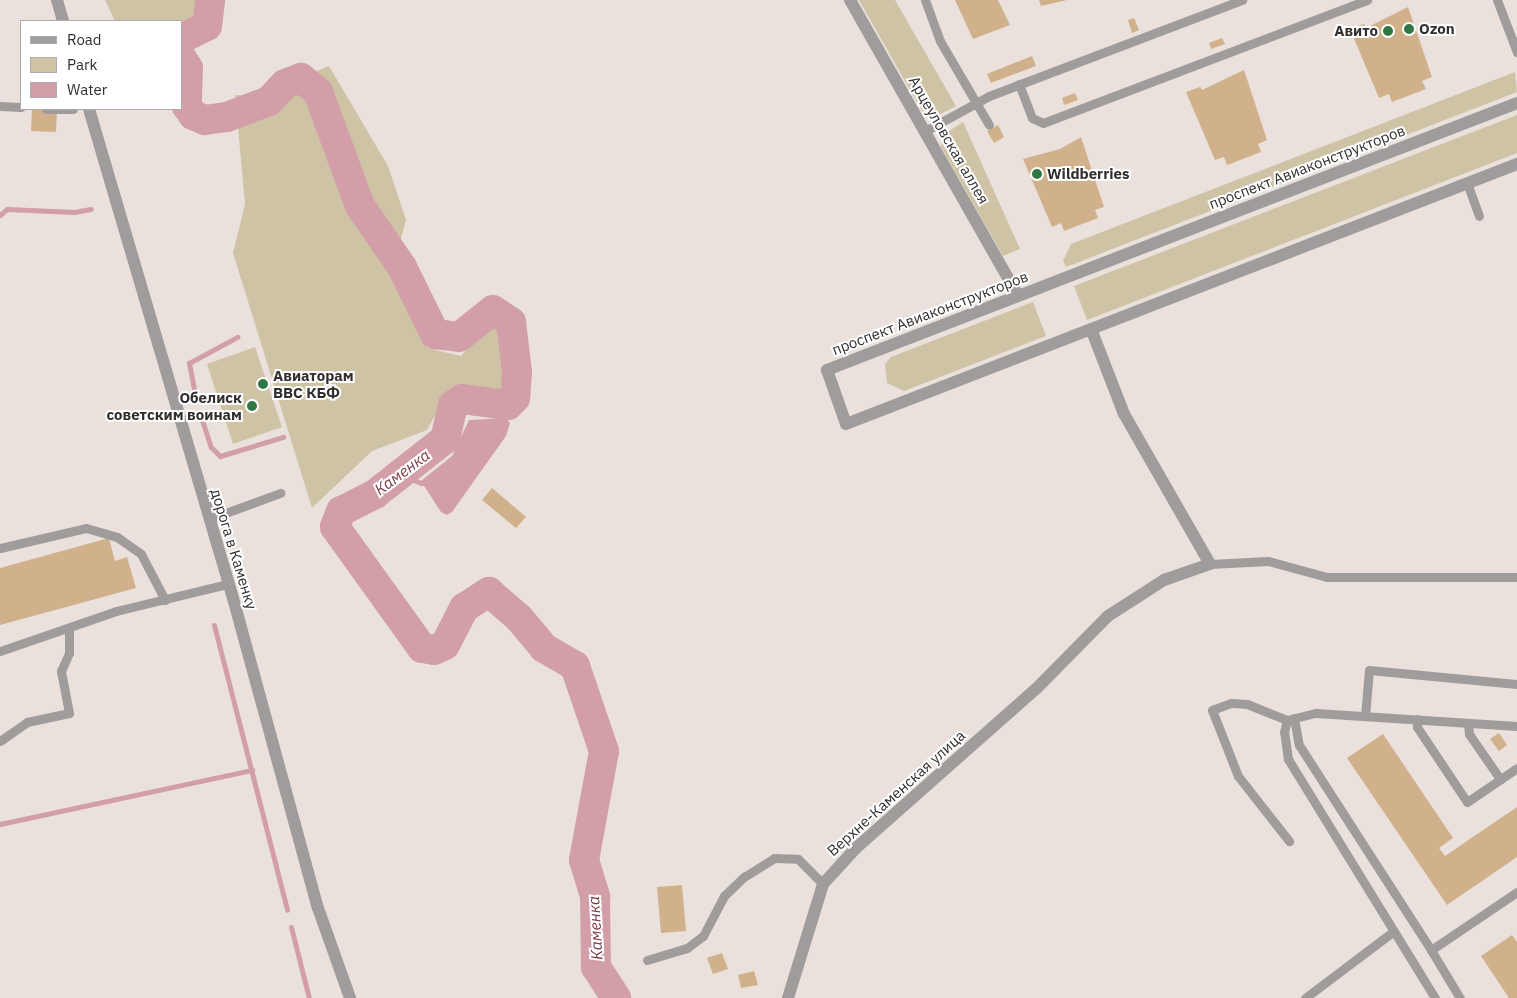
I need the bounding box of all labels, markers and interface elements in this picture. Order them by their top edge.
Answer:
legend [20,20,182,110]
place label: Ozon [1419,20,1455,38]
place label: Авито [1334,22,1378,40]
marker: Ozon [1403,23,1415,35]
marker: Авито [1382,25,1394,37]
text: Road [67,30,102,49]
text: Park [67,55,97,74]
street label: Арцеуловская аллея [905,73,993,207]
text: Water [67,80,107,99]
street label: проспект Авиаконструкторов [1206,121,1408,213]
place label: Wildberries [1047,165,1129,183]
marker: Wildberries [1031,168,1043,180]
street label: проспект Авиаконструкторов [829,267,1031,359]
place label: Авиаторам ВВС КБФ [273,366,354,401]
marker: Авиаторам ВВС КБФ [257,378,269,390]
place label: Обелиск советским воинам [106,388,242,423]
marker: Обелиск советским воинам [246,400,258,412]
water label: Каменка [371,445,433,499]
street label: дорога в Каменку [207,486,261,612]
street label: Верхне-Каменская улица [823,726,969,860]
water label: Каменка [584,895,606,961]

